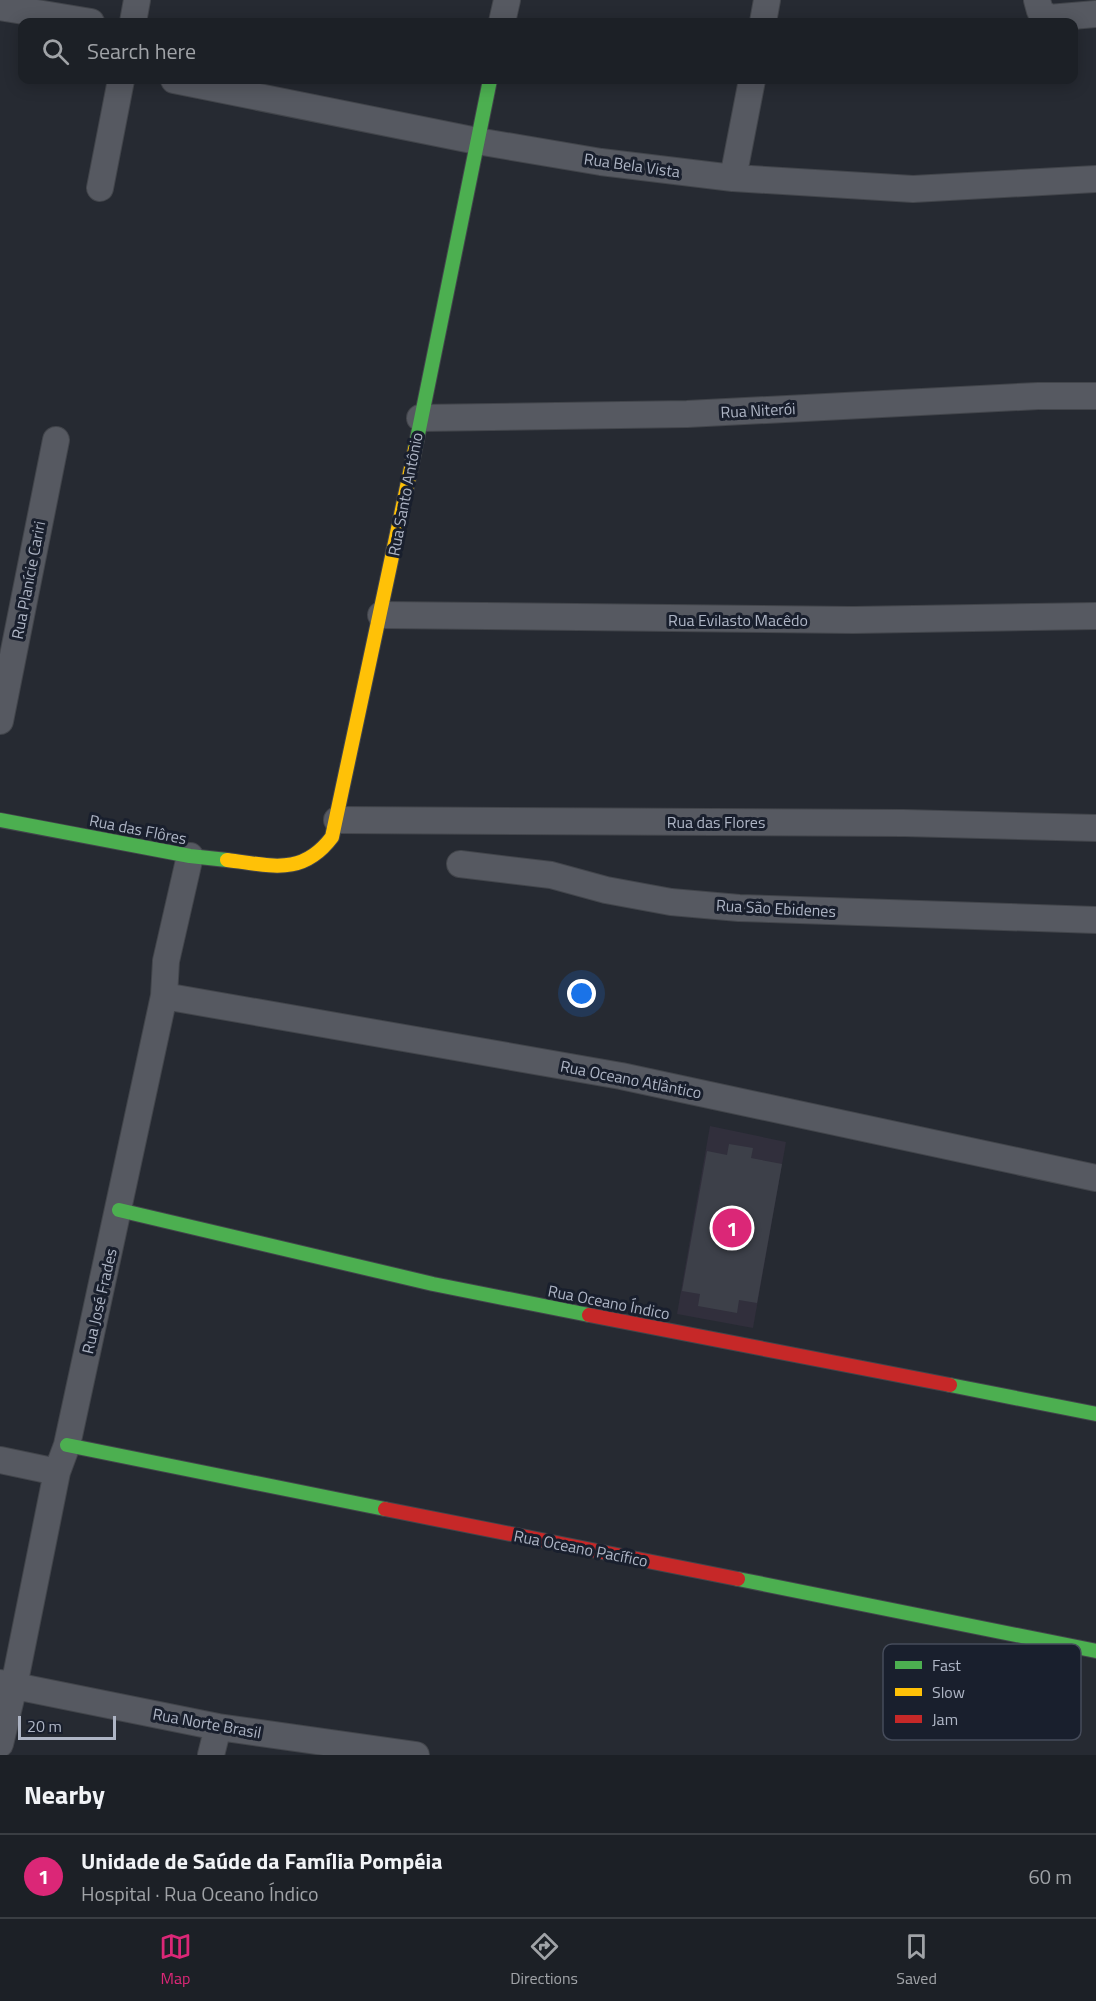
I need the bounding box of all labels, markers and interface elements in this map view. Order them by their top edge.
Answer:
search box [18,18,1078,84]
text: Search here [87,34,196,68]
icon: search [39,35,72,68]
street label: Rua Bela Vista [582,146,682,184]
street label: Rua Niterói [720,396,796,424]
street label: Rua Santo Antônio [381,430,429,558]
street label: Rua Planície Cariri [5,519,51,641]
street label: Rua Evilasto Macêdo [668,608,808,632]
street label: Rua das Flôres [87,808,189,850]
street label: Rua das Flores [667,810,765,834]
street label: Rua São Ebidenes [715,893,837,923]
your location [567,979,596,1008]
street label: Rua Oceano Atlântico [558,1054,704,1104]
pin: 1 [712,1206,752,1250]
street label: Rua José Frades [75,1246,123,1356]
street label: Rua Oceano Índico [546,1278,672,1326]
street label: Rua Oceano Pacífico [512,1523,650,1573]
legend [883,1644,1081,1740]
text: Fast [932,1653,961,1677]
text: Slow [932,1680,965,1704]
street label: Rua Norte Brasil [151,1702,263,1744]
text: Jam [932,1707,958,1731]
scale bar [18,1713,116,1740]
text: 20 m [27,1714,62,1738]
text: Nearby [24,1775,105,1814]
text: Unidade de Saúde da Família Pompéia [81,1844,442,1878]
text: 1 [38,1861,49,1892]
text: 60 m [1028,1861,1072,1892]
text: Hospital · Rua Oceano Índico [81,1878,319,1909]
tab: Map [159,1930,192,1990]
tab: Directions [510,1930,578,1990]
tab: Saved [896,1930,937,1990]

